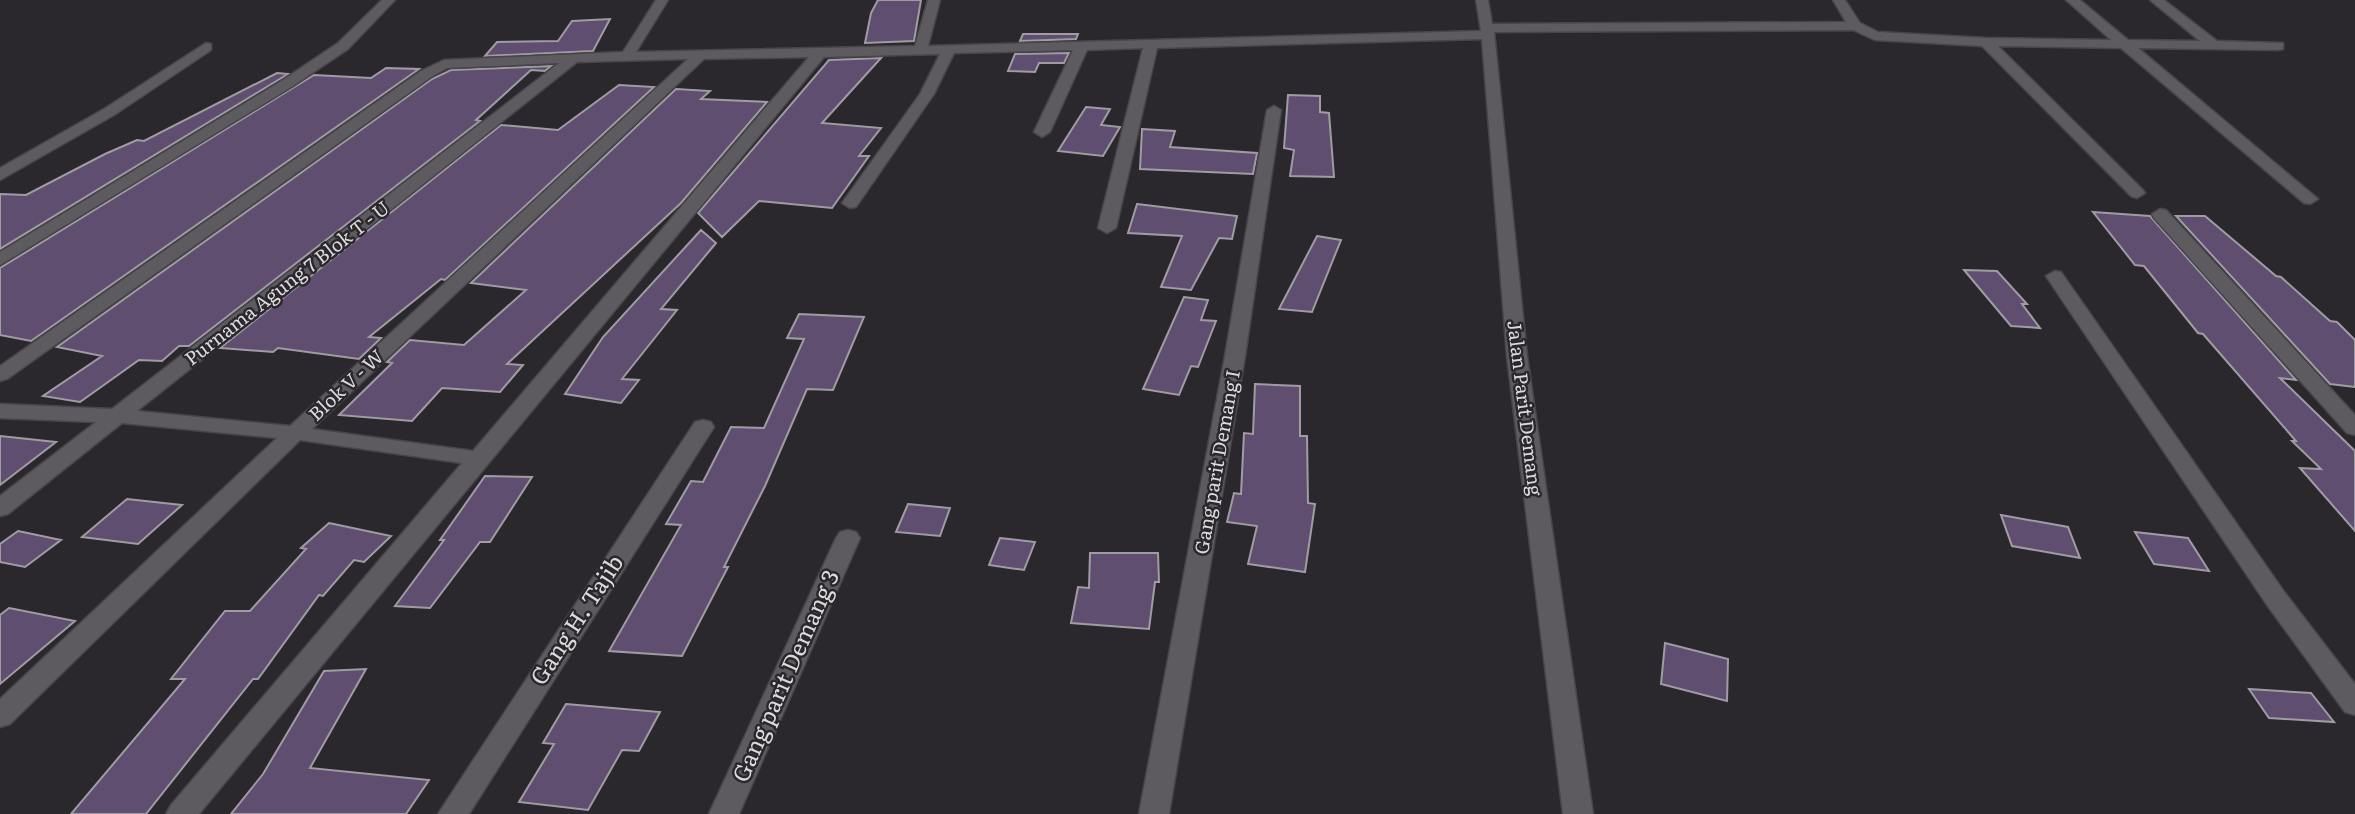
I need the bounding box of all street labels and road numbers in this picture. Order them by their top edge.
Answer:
street label: Purnama Agung 7 Blok T - U [178,193,395,371]
street label: Jalan Parit Demang [1501,319,1551,498]
street label: Blok V - W [301,342,389,427]
street label: Gang parit Demang I [1186,367,1246,556]
street label: Gang H. Tajib [520,547,630,691]
street label: Gang parit Demang 3 [722,564,846,787]

